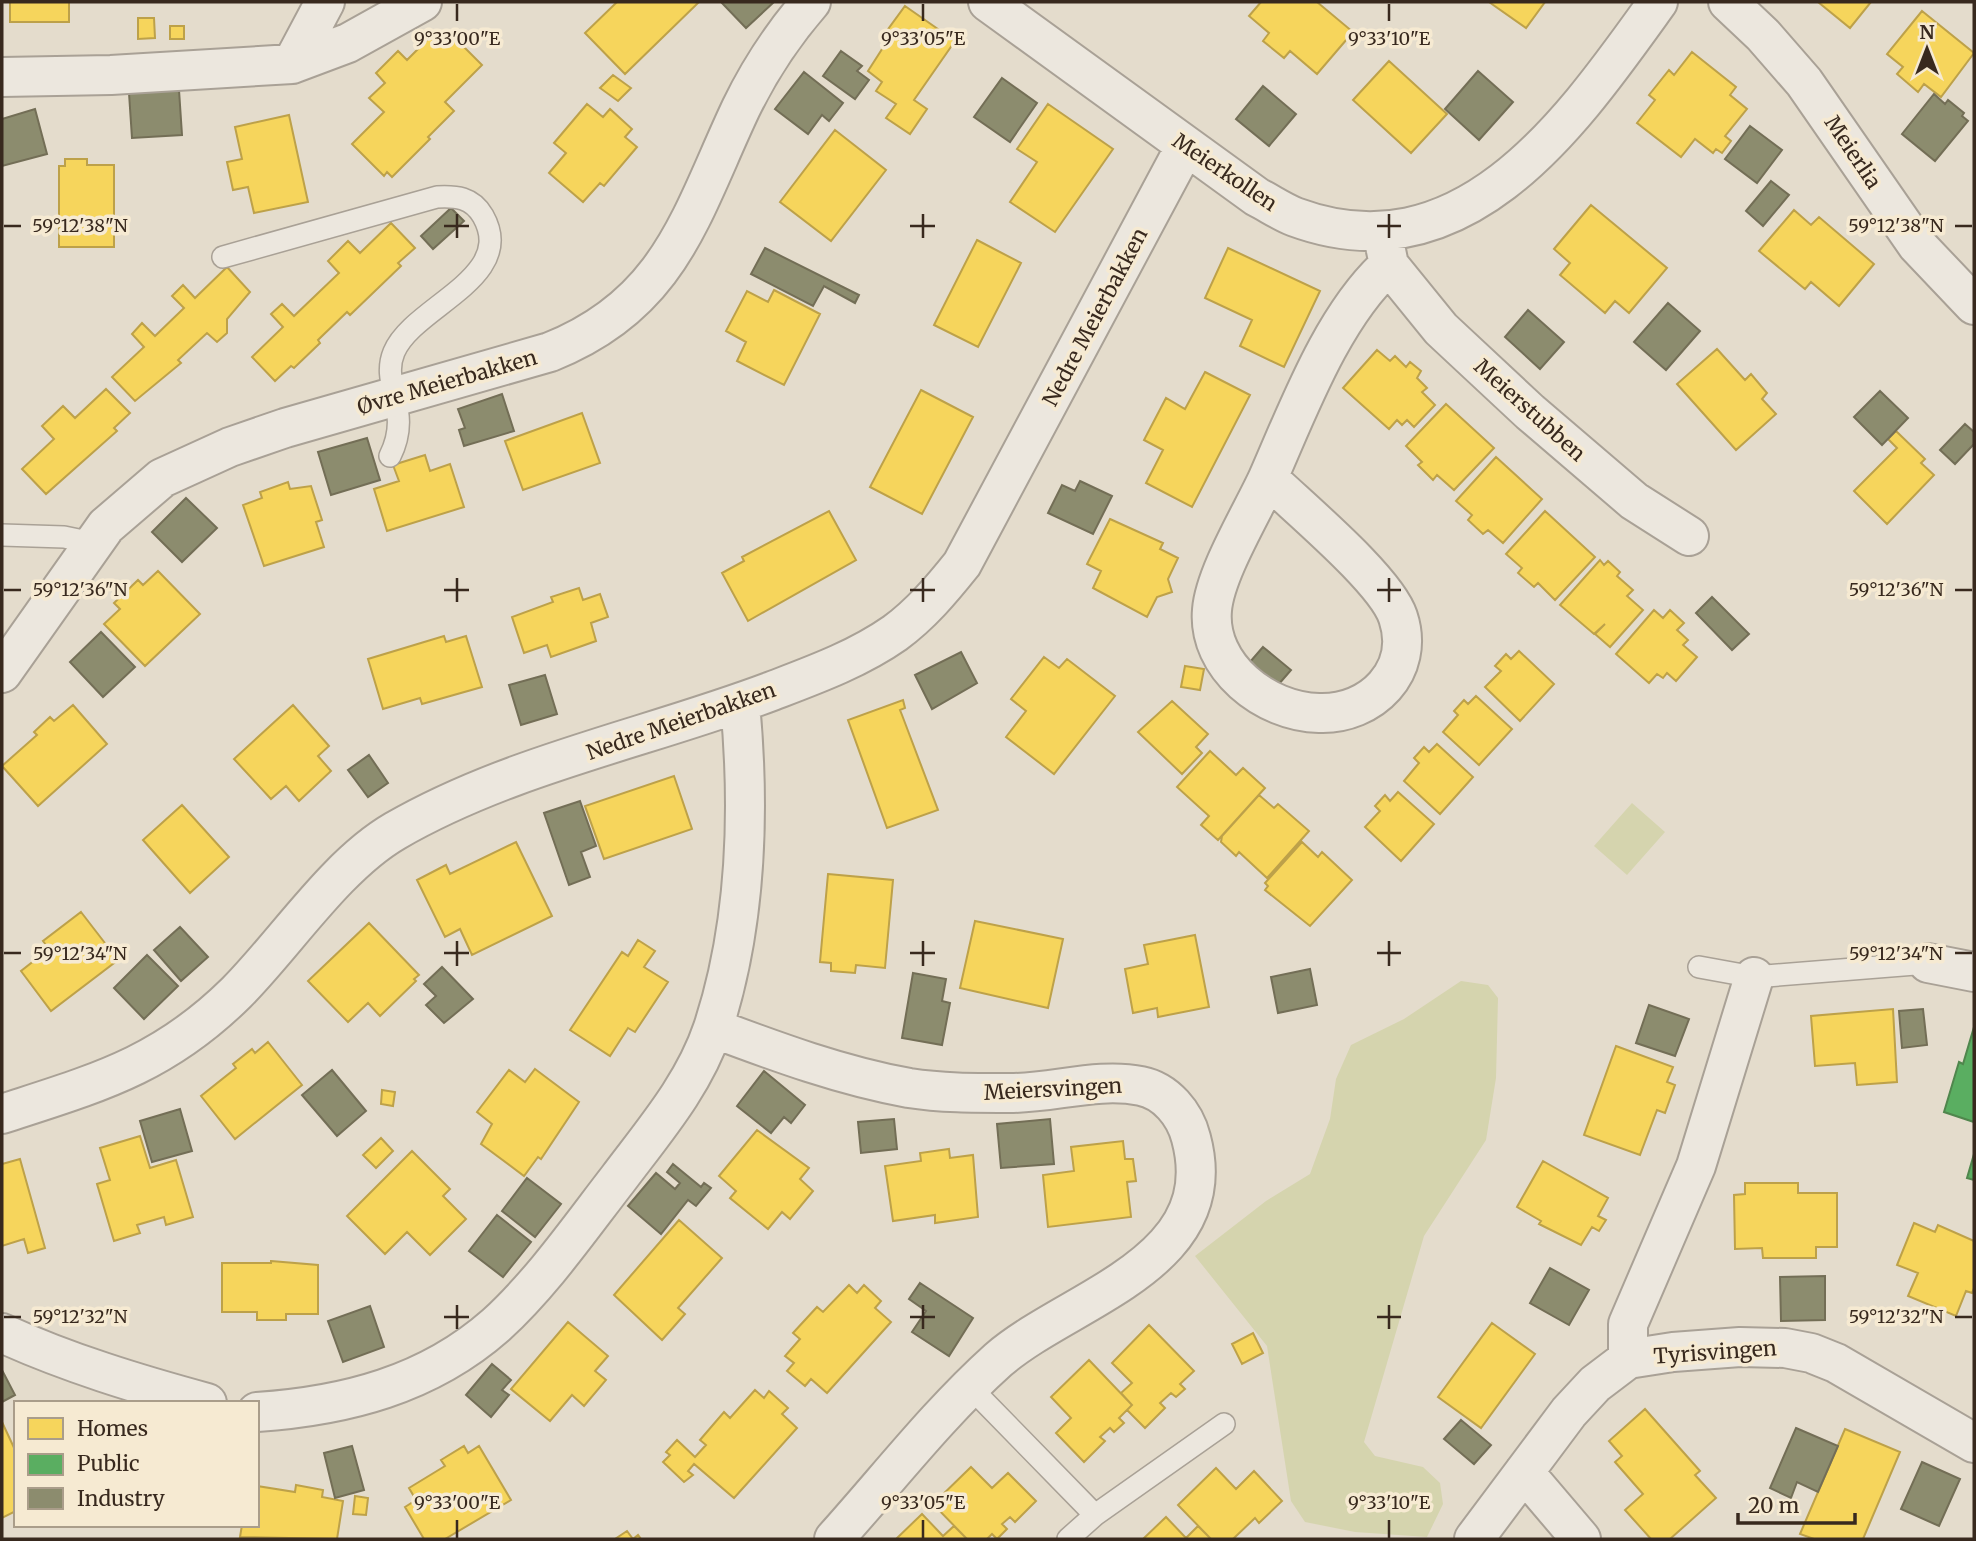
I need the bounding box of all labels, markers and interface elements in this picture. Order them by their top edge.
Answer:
north arrow [1892,14,1962,84]
text: N [1919,20,1935,44]
text: 9°33'00"E [414,27,501,50]
text: 9°33'05"E [881,27,966,50]
text: 9°33'10"E [1348,27,1431,50]
street label: Meierlia [1819,110,1887,194]
street label: Meierkollen [1167,127,1283,217]
text: 59°12'38"N [32,214,128,237]
text: 59°12'38"N [1848,214,1944,237]
street label: Nedre Meierbakken [1037,223,1153,411]
street label: Øvre Meierbakken [354,343,540,421]
street label: Meierstubben [1469,353,1591,467]
text: 59°12'36"N [33,578,127,601]
text: 59°12'36"N [1849,578,1943,601]
street label: Nedre Meierbakken [583,676,779,766]
text: 59°12'34"N [33,942,127,965]
text: 59°12'34"N [1849,942,1943,965]
street label: Meiersvingen [983,1072,1123,1106]
text: 59°12'32"N [33,1305,127,1328]
text: 59°12'32"N [1849,1305,1943,1328]
street label: Tyrisvingen [1652,1334,1778,1370]
legend [14,1401,259,1527]
text: Homes [77,1415,148,1442]
text: Public [77,1450,140,1477]
scale bar [1738,1482,1855,1526]
text: Industry [77,1485,166,1512]
text: 9°33'00"E [414,1491,501,1514]
text: 9°33'05"E [881,1491,966,1514]
text: 9°33'10"E [1348,1491,1431,1514]
text: 20 m [1748,1492,1800,1519]

